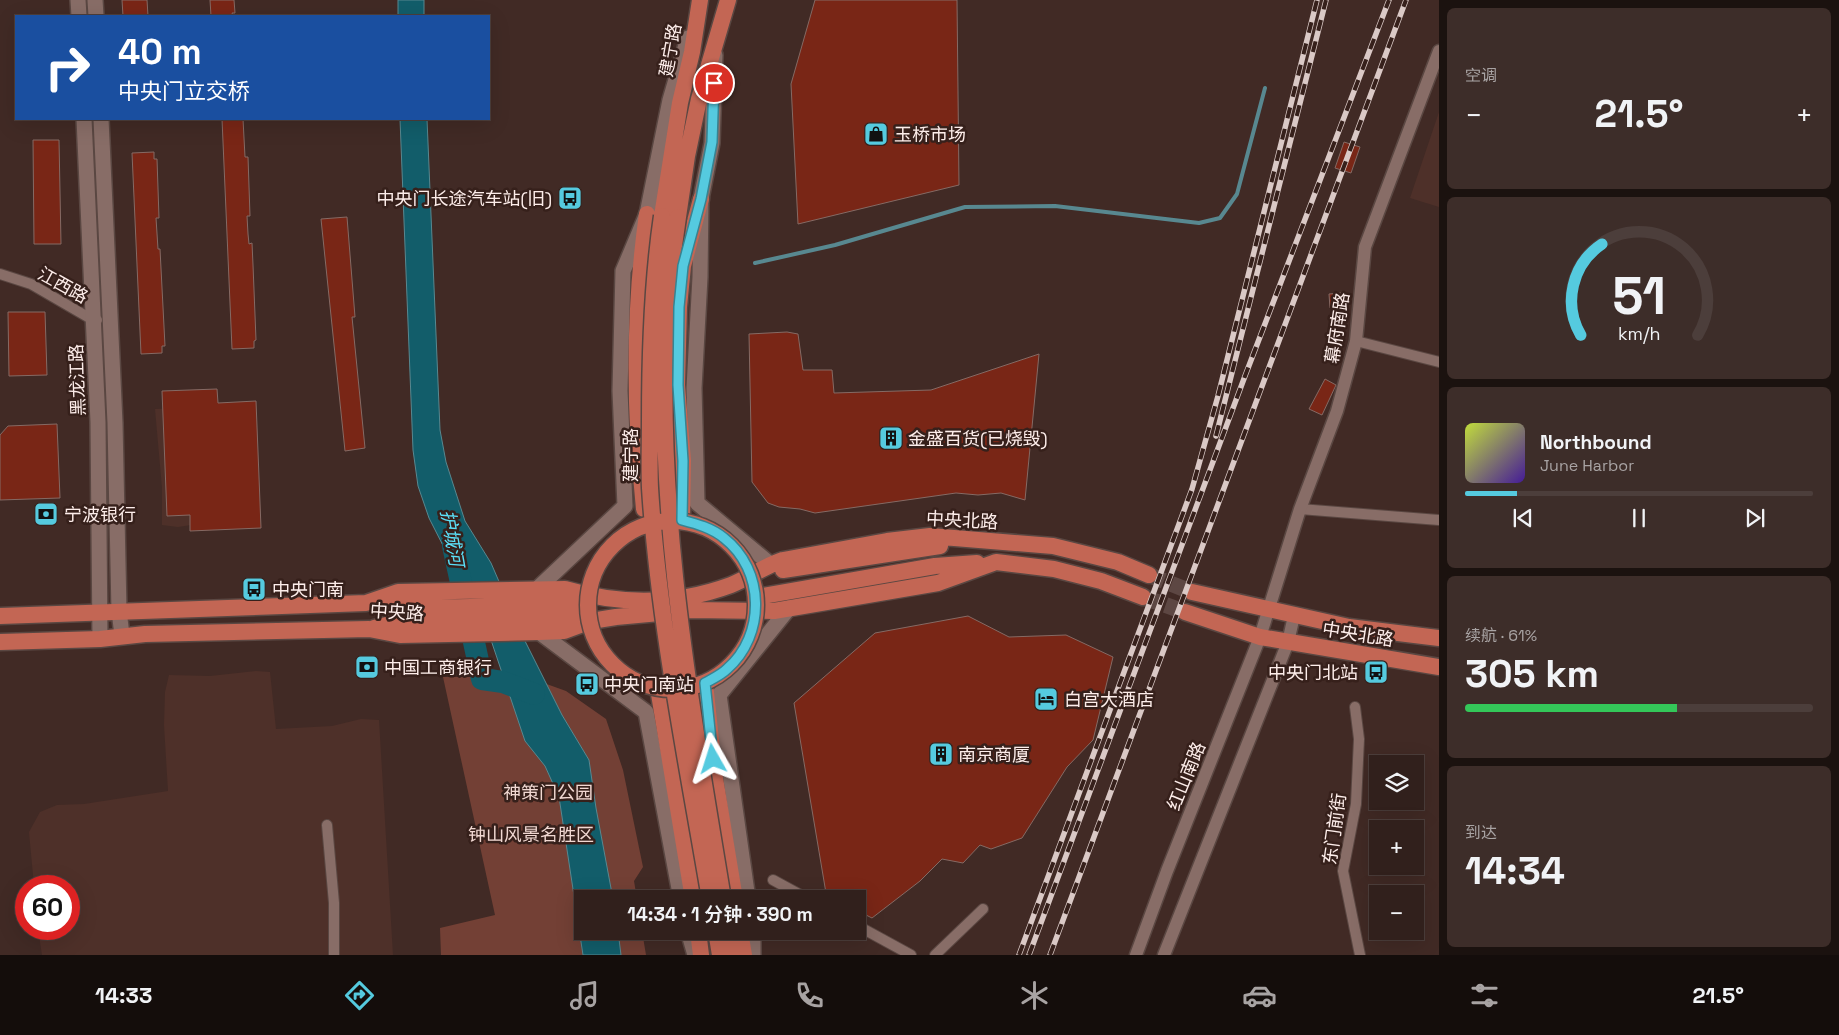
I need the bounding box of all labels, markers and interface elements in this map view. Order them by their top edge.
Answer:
street label: 建宁路 [654,21,686,79]
text: 40 m [118,30,202,74]
icon: right [35,35,100,100]
pin [693,62,735,104]
text: 空调 [1465,65,1497,86]
icon: arrive [700,69,728,97]
text: 中央门立交桥 [118,77,250,105]
text: 21.5° [1595,90,1683,138]
text: − [1465,97,1482,133]
text: + [1796,97,1813,133]
shop icon: 玉桥市场 [863,121,889,147]
place label: 玉桥市场 [894,123,966,146]
bus stop icon: 中央门长途汽车站(旧) [557,185,583,211]
place label: 中央门长途汽车站(旧) [376,187,552,210]
street label: 江西路 [34,262,92,308]
text: 51 [1612,263,1666,329]
street label: 幕府南路 [1320,291,1354,365]
text: km/h [1618,322,1660,345]
street label: 黑龙江路 [64,344,90,416]
building icon: 金盛百货(已烧毁) [878,425,904,451]
place label: 金盛百货(已烧毁) [908,427,1048,450]
street label: 建宁路 [619,428,642,482]
text: Northbound [1540,430,1652,455]
text: June Harbor [1540,455,1634,476]
bank icon: 宁波银行 [33,501,59,527]
place label: 宁波银行 [64,503,136,526]
icon: previous [1509,504,1537,532]
icon: pause [1625,504,1653,532]
icon: next [1741,504,1769,532]
street label: 中央北路 [925,507,999,533]
water label: 护城河 [435,508,470,572]
bus stop icon: 中央门南 [241,576,267,602]
place label: 中央门南 [272,578,344,601]
street label: 中央路 [369,599,425,625]
street label: 中央北路 [1321,617,1395,651]
text: 续航 · 61% [1465,625,1537,646]
text: 305 km [1465,650,1599,698]
bank icon: 中国工商银行 [354,654,380,680]
place label: 中国工商银行 [384,656,492,679]
bus stop icon: 中央门北站 [1363,659,1389,685]
place label: 中央门北站 [1268,661,1358,684]
bus stop icon: 中央门南站 [574,671,600,697]
place label: 中央门南站 [604,673,694,696]
hotel icon: 白宫大酒店 [1033,686,1059,712]
place label: 白宫大酒店 [1064,688,1154,711]
position arrow [686,732,738,784]
street label: 红山南路 [1162,738,1210,814]
building icon: 南京商厦 [928,741,954,767]
place label: 南京商厦 [958,743,1030,766]
map controls [1369,755,1424,940]
button: layers [1369,755,1424,810]
park label: 神策门公园 [503,781,593,804]
street label: 东门前街 [1318,792,1350,866]
button: + [1369,820,1424,875]
text: 到达 [1465,822,1497,843]
park label: 钟山风景名胜区 [468,823,594,846]
text: 14:34 [1465,847,1565,895]
speed limit sign: 60 [15,875,80,940]
button: − [1369,885,1424,940]
text: 14:34 · 1 分钟 · 390 m [627,902,813,927]
icon: directions [342,978,377,1013]
icon: music [567,978,602,1013]
icon: phone [792,978,827,1013]
icon: climate [1017,978,1052,1013]
icon: car [1242,978,1277,1013]
icon: filters [1467,978,1502,1013]
text: 14:33 [95,981,152,1009]
text: 21.5° [1692,981,1744,1009]

